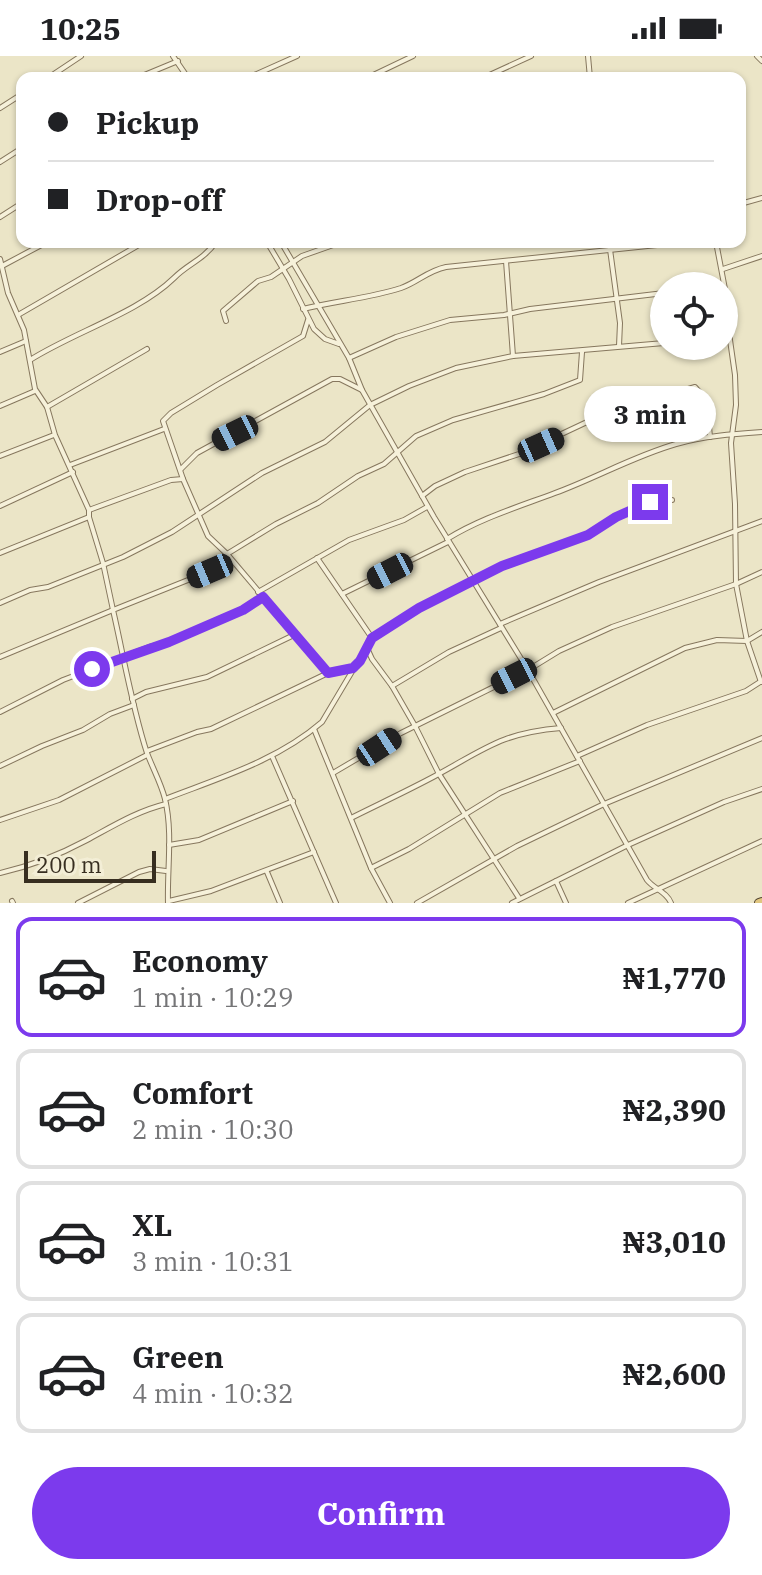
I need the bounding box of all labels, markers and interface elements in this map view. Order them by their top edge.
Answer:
text: 10:25 [40,9,121,48]
text: Pickup [96,103,199,142]
text: Drop-off [96,180,224,219]
map controls [650,272,738,360]
button: locate [650,272,738,360]
callout: 3 min [584,386,716,442]
text: 3 min [614,397,686,431]
car [208,412,262,454]
car [514,424,568,466]
route end [632,484,668,520]
car [363,549,417,593]
car [183,551,237,591]
route start [74,651,110,687]
car [487,654,541,698]
car [352,724,406,770]
scale bar [24,847,156,883]
text: 200 m [36,850,102,879]
icon: car [36,941,108,1013]
text: Economy [132,941,268,980]
text: ₦1,770 [622,958,726,997]
text: 1 min · 10:29 [132,980,294,1014]
icon: car [36,1073,108,1145]
text: Comfort [132,1073,253,1112]
text: ₦2,390 [622,1090,726,1129]
text: 2 min · 10:30 [132,1112,294,1146]
icon: car [36,1205,108,1277]
text: XL [132,1205,172,1244]
text: ₦3,010 [622,1222,726,1261]
text: 3 min · 10:31 [132,1244,294,1278]
icon: car [36,1337,108,1409]
text: Green [132,1337,224,1376]
text: ₦2,600 [622,1354,726,1393]
text: 4 min · 10:32 [132,1376,294,1410]
button: Confirm [32,1467,730,1559]

